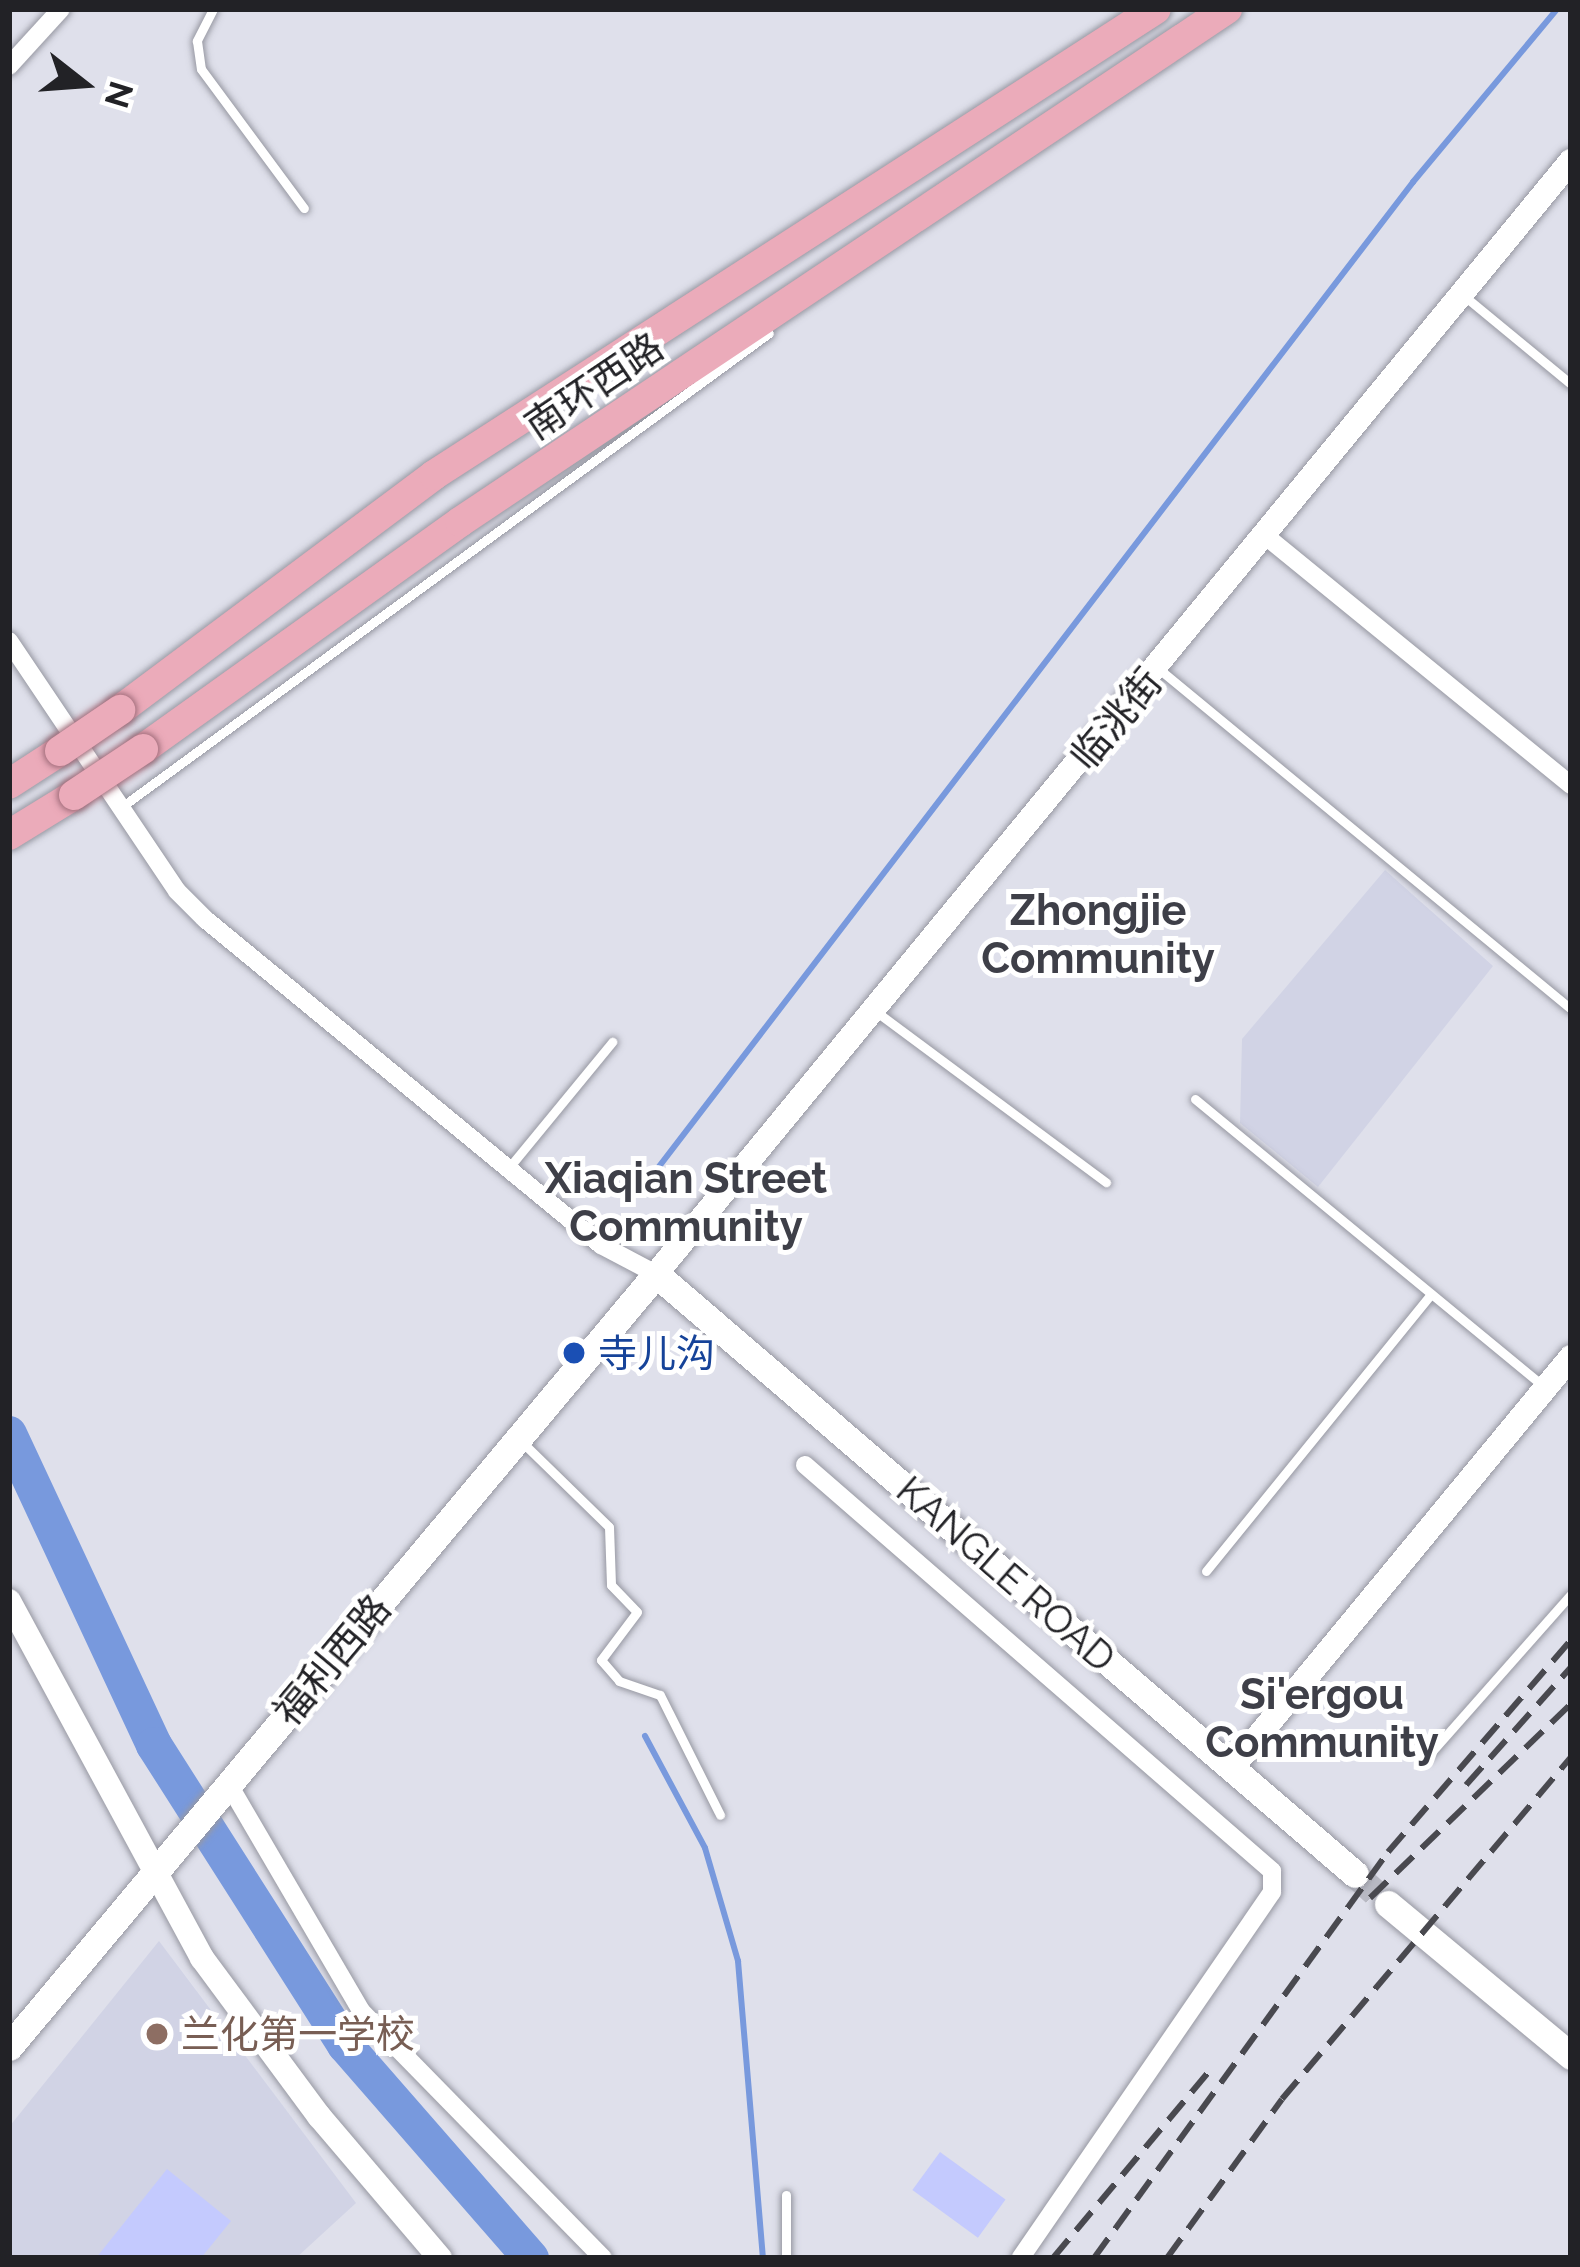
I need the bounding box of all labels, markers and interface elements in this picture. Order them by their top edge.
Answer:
north arrow [24,24,144,144]
text: N [97,77,141,112]
street label: 南环西路 [516,323,672,449]
street label: 临洮街 [1060,659,1172,779]
district label: Zhongjie Community [981,886,1215,984]
district label: Xiaqian Street Community [545,1154,827,1252]
place label: 寺儿沟 [598,1330,715,1376]
marker: 寺儿沟 [561,1340,587,1366]
street label: KANGLE ROAD [887,1466,1125,1682]
street label: 福利西路 [264,1585,400,1735]
district label: Si'ergou Community [1205,1670,1439,1768]
place label: 兰化第一学校 [181,2011,415,2057]
marker: 兰化第一学校 [144,2021,170,2047]

